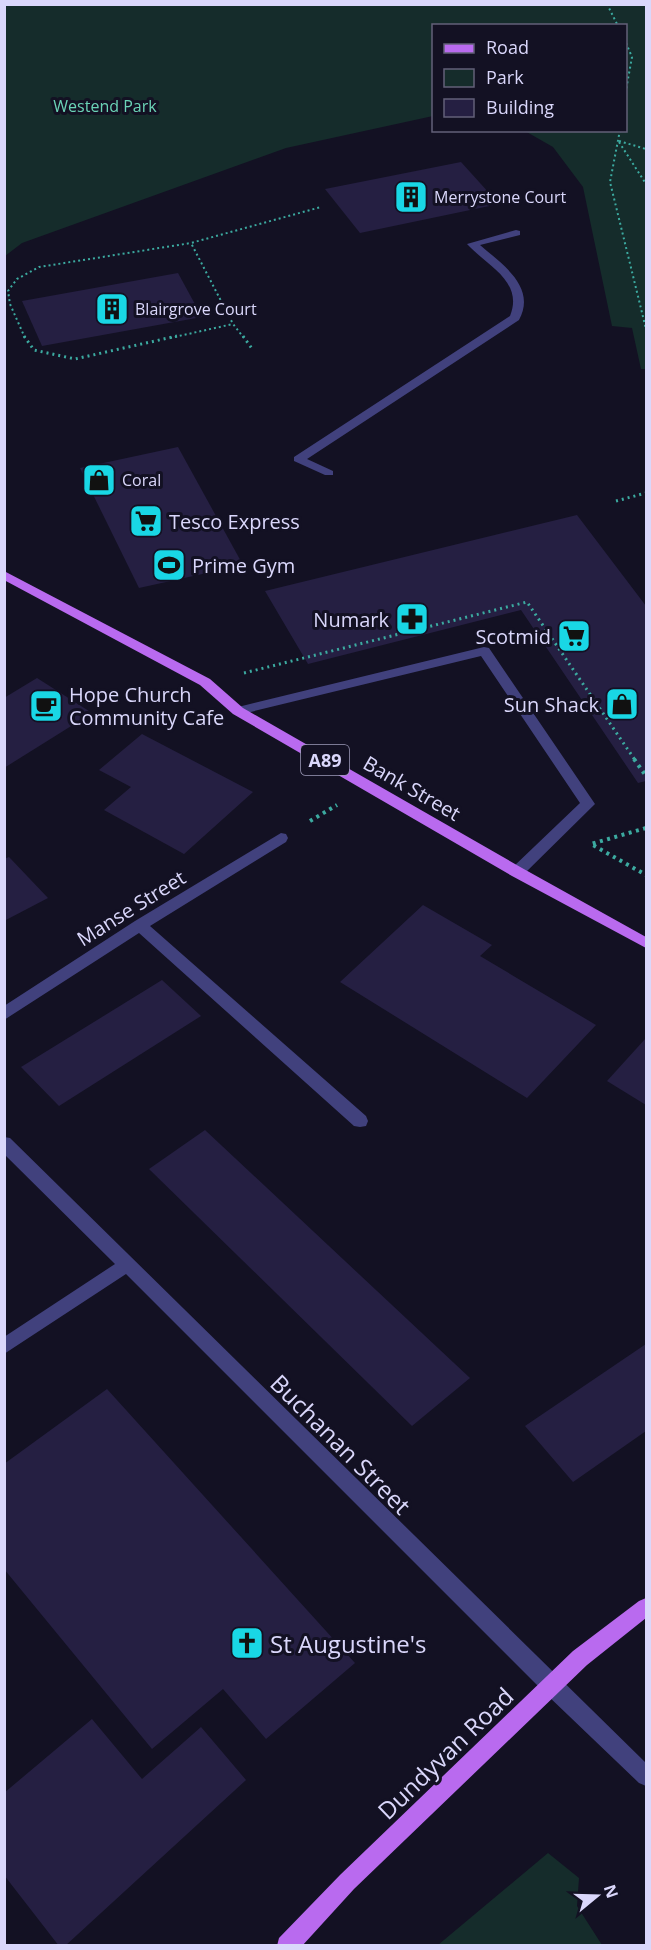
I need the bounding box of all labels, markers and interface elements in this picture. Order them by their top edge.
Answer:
legend [432,24,627,132]
text: Road [486,35,529,59]
text: Park [486,65,524,89]
park label: Westend Park [53,95,157,117]
text: Building [486,95,554,119]
building icon: Merrystone Court [393,179,429,215]
place label: Merrystone Court [434,186,566,208]
building icon: Blairgrove Court [94,291,130,327]
place label: Blairgrove Court [135,298,257,320]
shop icon: Coral [81,462,117,498]
place label: Coral [122,469,161,491]
supermarket icon: Tesco Express [128,503,164,539]
place label: Tesco Express [169,508,300,535]
sports icon: Prime Gym [151,547,187,583]
place label: Prime Gym [192,552,295,579]
pharmacy icon: Numark [394,601,430,637]
place label: Numark [313,606,389,633]
supermarket icon: Scotmid [556,618,592,654]
place label: Scotmid [475,623,551,650]
place label: Hope Church Community Cafe [69,681,224,731]
shop icon: Sun Shack [604,686,640,722]
cafe icon: Hope Church Community Cafe [28,688,64,724]
place label: Sun Shack [504,691,599,718]
road number: A89 [301,745,349,775]
street label: Bank Street [359,749,465,827]
street label: Manse Street [72,864,190,952]
street label: Buchanan Street [264,1367,418,1521]
church icon: St Augustine's [229,1625,265,1661]
place label: St Augustine's [270,1627,427,1660]
street label: Dundyvan Road [370,1680,520,1826]
north arrow [567,1866,627,1926]
text: N [599,1881,624,1901]

